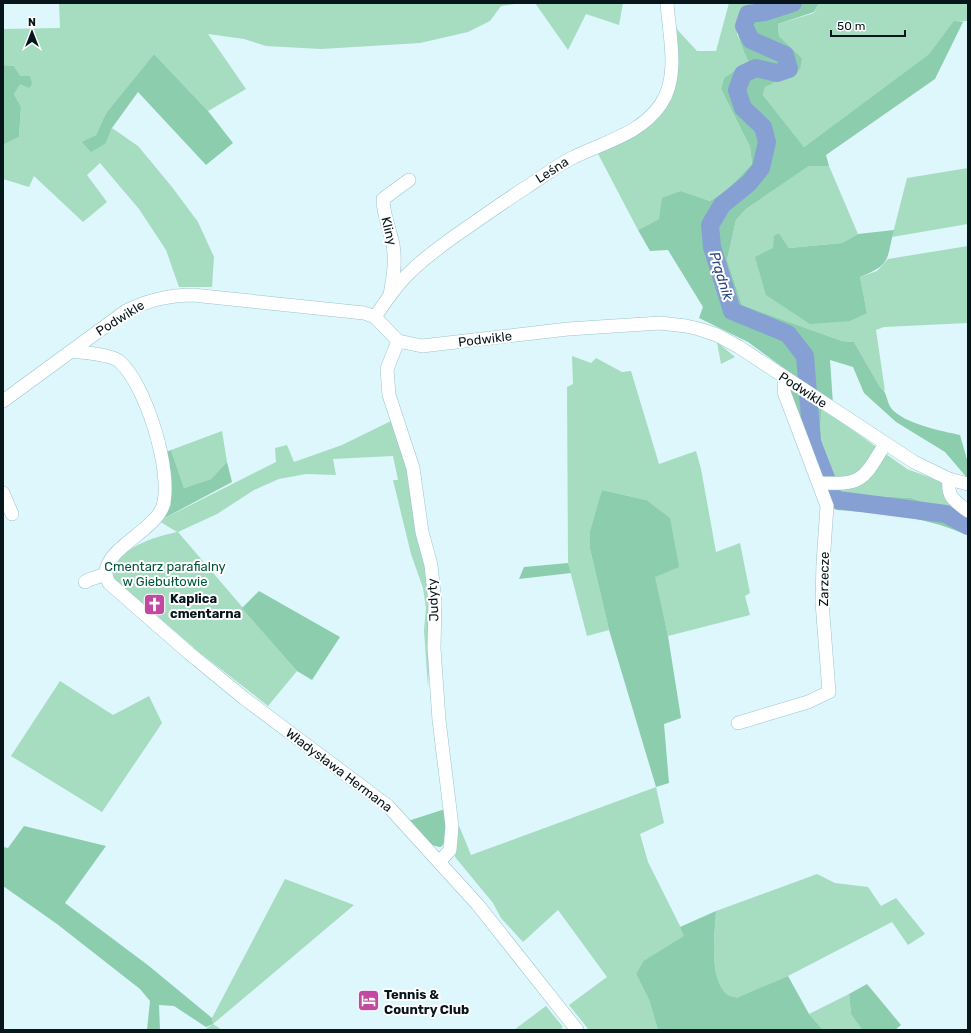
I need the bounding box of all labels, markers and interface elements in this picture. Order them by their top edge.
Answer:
north arrow [12,12,52,52]
scale bar [831,12,905,38]
text: N [28,16,36,29]
text: 50 m [837,19,865,33]
street label: Leśna [533,154,571,186]
street label: Kliny [378,215,400,247]
water label: Prądnik [706,250,737,303]
street label: Podwikle [93,297,147,339]
street label: Podwikle [457,328,513,350]
street label: Podwikle [776,369,830,411]
street label: Zarzecze [816,552,832,606]
park label: Cmentarz parafialny w Giebułtowie [104,559,226,589]
street label: Judyty [424,578,442,622]
place label: Kaplica cmentarna [170,591,241,621]
church icon: Kaplica cmentarna [141,592,167,618]
street label: Władysława Hermana [283,725,395,815]
place label: Tennis & Country Club [384,987,469,1017]
hotel icon: Tennis & Country Club [356,988,382,1014]

